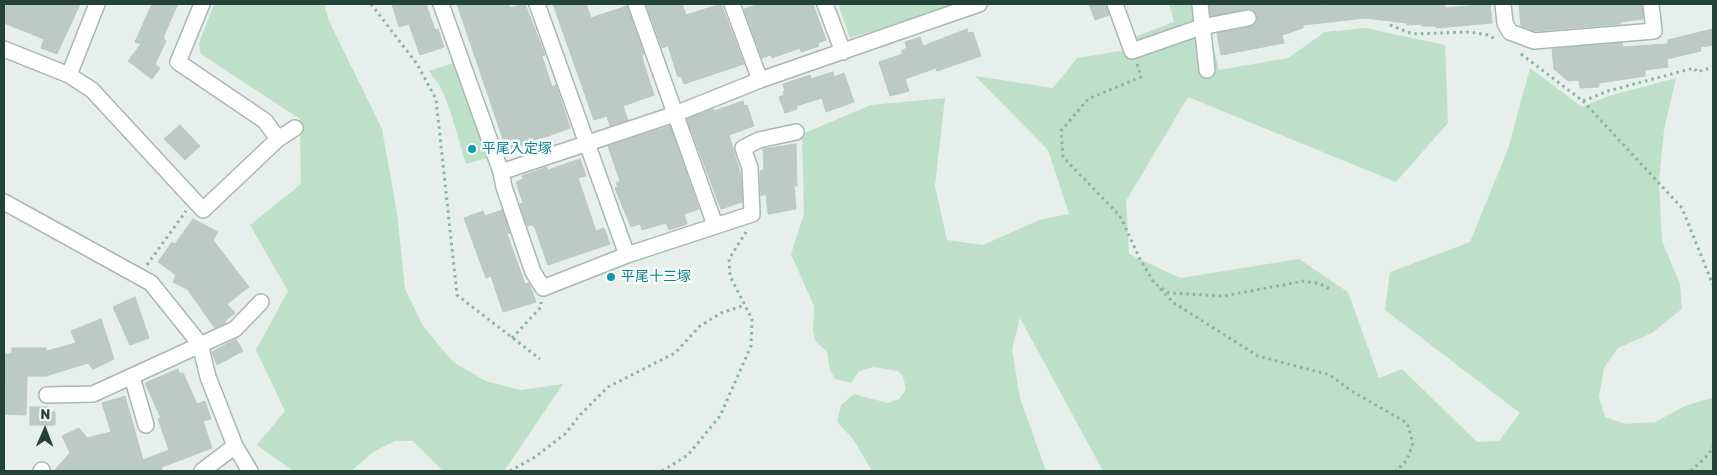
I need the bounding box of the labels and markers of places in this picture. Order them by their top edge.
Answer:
place label: 平尾入定塚 [482,141,552,157]
marker: 平尾入定塚 [466,143,478,155]
place label: 平尾十三塚 [621,269,691,285]
marker: 平尾十三塚 [605,271,617,283]

